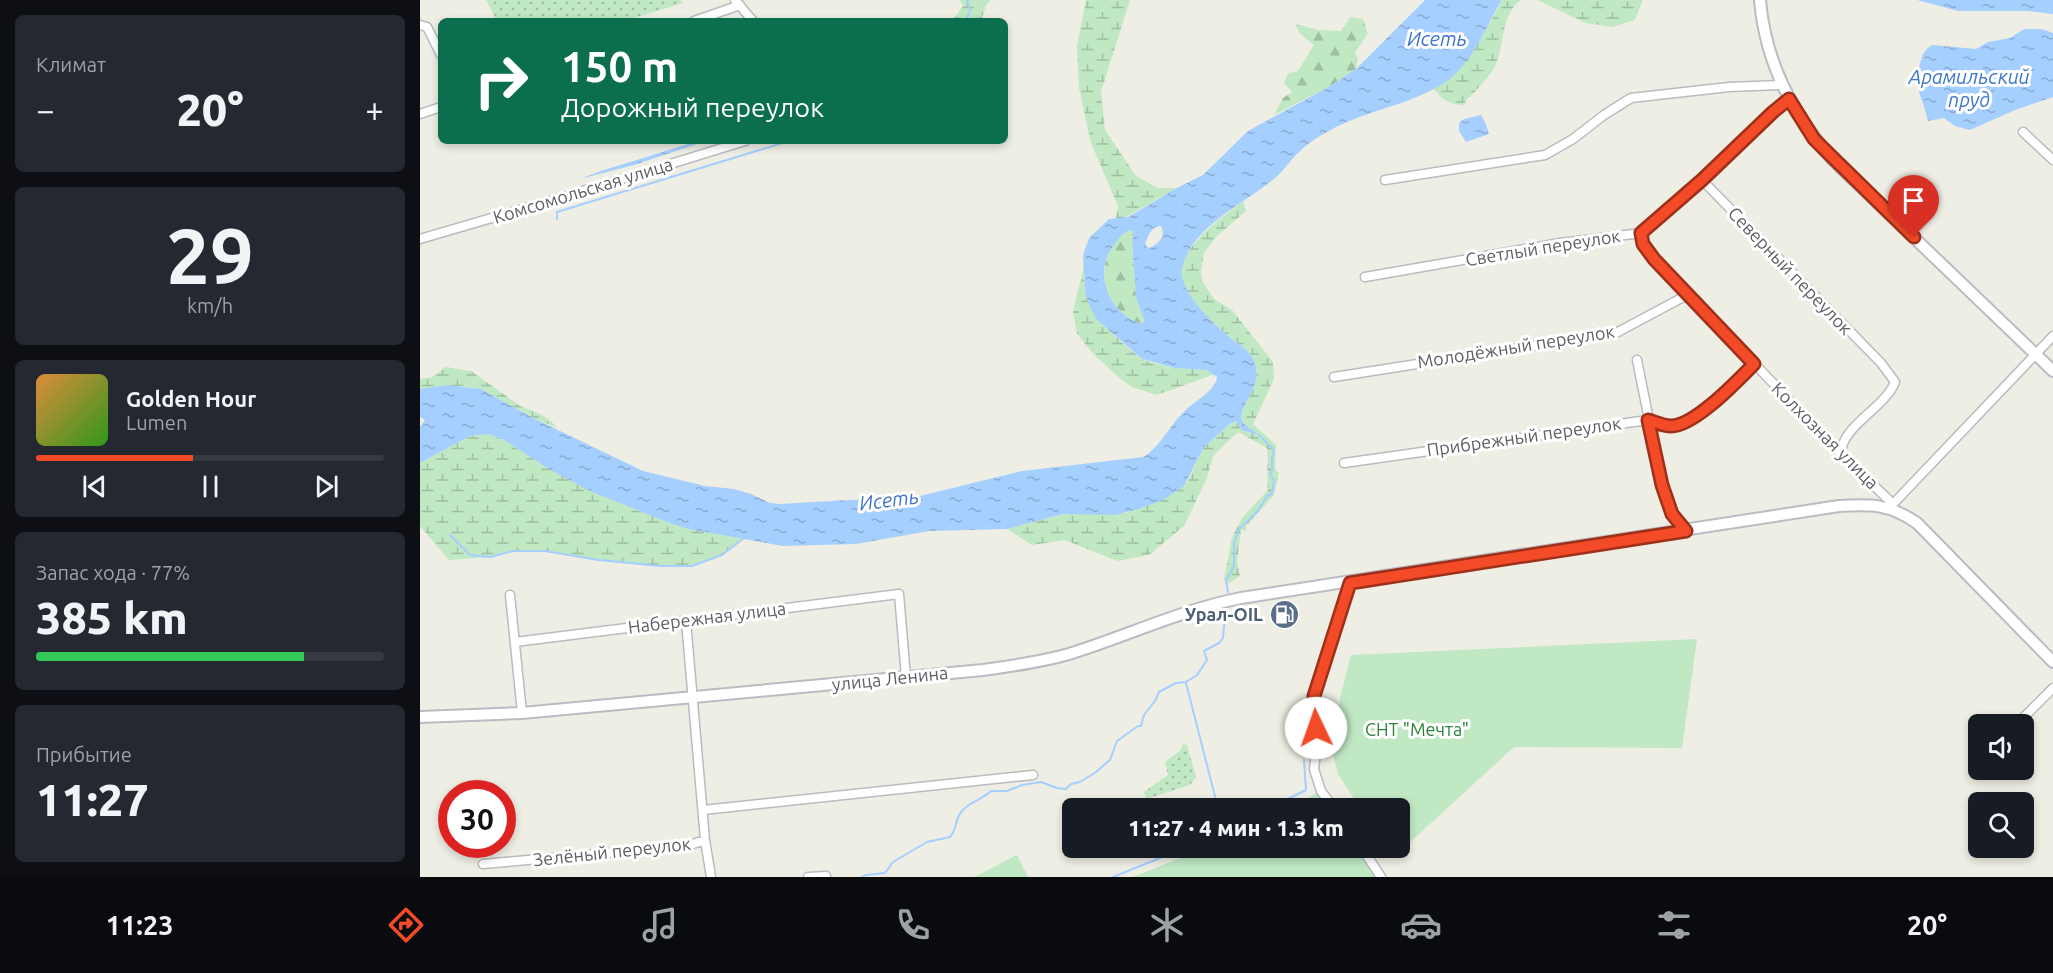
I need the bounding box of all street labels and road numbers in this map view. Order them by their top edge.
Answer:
street label: Комсомольская улица [491,153,675,227]
street label: Северный переулок [1725,202,1857,338]
street label: Светлый переулок [1464,225,1622,269]
street label: Молодёжный переулок [1416,321,1616,371]
street label: Колхозная улица [1768,378,1883,493]
street label: Прибрежный переулок [1425,412,1622,460]
street label: Набережная улица [627,597,787,637]
street label: улица Ленина [831,662,949,694]
street label: Зелёный переулок [532,833,692,869]

